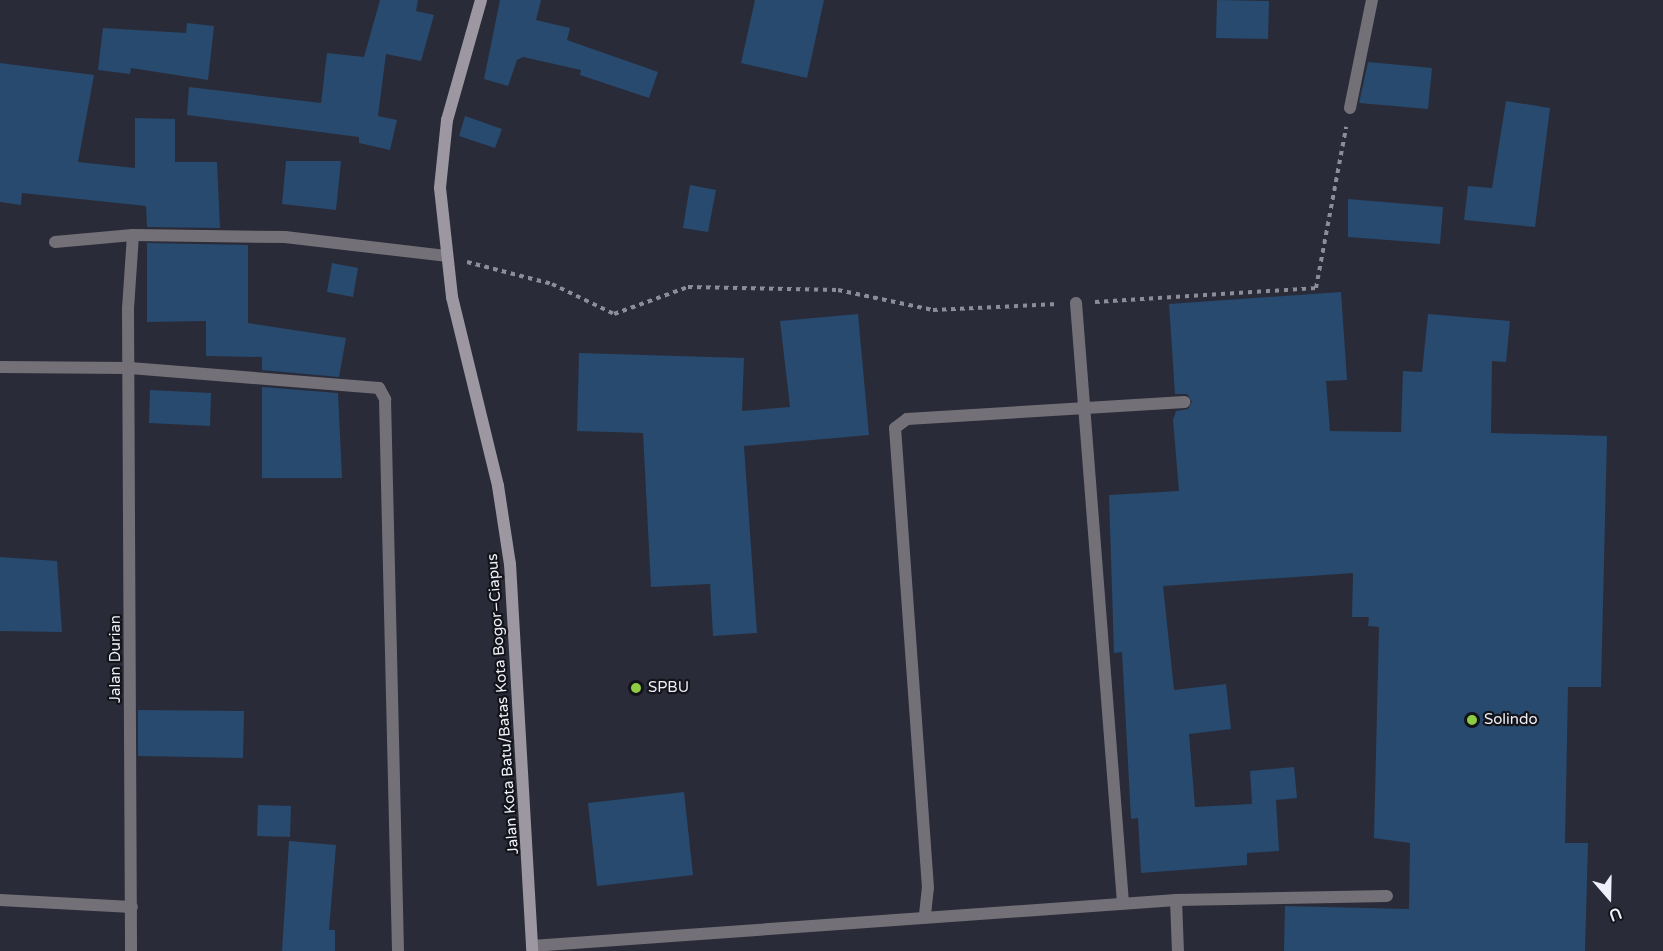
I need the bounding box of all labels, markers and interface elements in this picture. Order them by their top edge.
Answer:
street label: Jalan Kota Batu/Batas Kota Bogor–Ciapus [484,553,522,855]
street label: Jalan Durian [107,615,125,703]
place label: SPBU [648,679,689,697]
marker: SPBU [629,681,643,695]
place label: Solindo [1484,711,1538,729]
marker: Solindo [1465,713,1479,727]
north arrow [1579,867,1639,927]
text: U [1606,902,1624,925]

